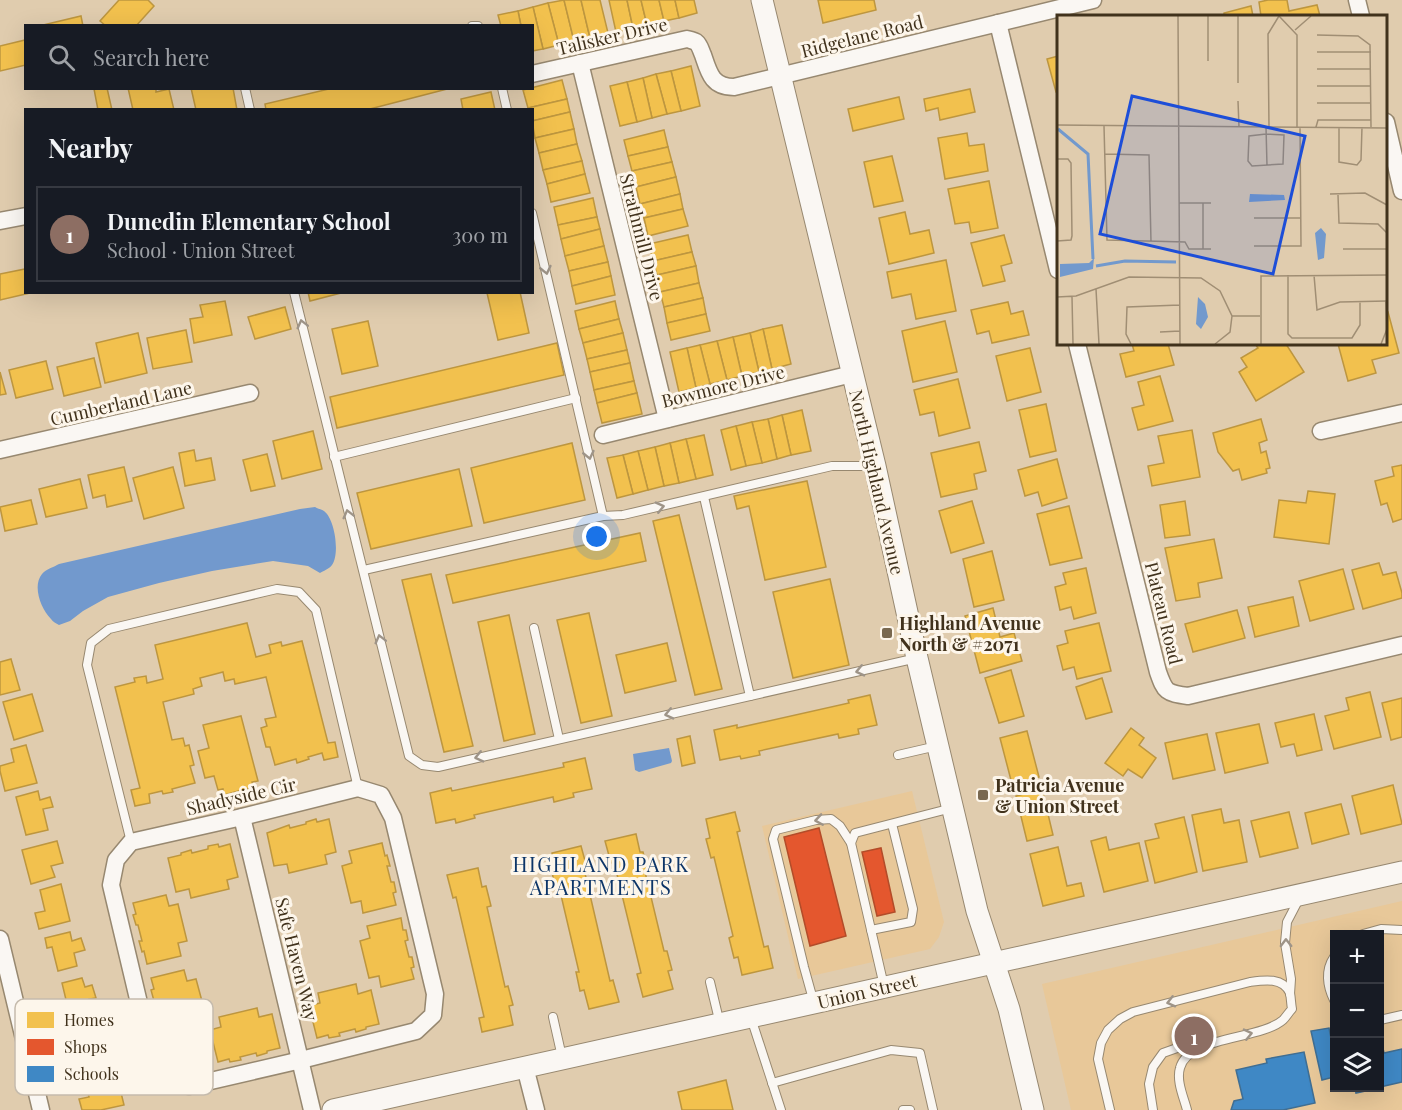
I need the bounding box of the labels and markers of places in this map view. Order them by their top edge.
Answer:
place label: Highland Avenue North & #2071 [899,611,1041,656]
marker: Highland Avenue North & #2071 [880,626,894,640]
place label: Patricia Avenue & Union Street [995,773,1124,818]
marker: Patricia Avenue & Union Street [976,788,990,802]
pin: 1 [1174,1014,1214,1058]

